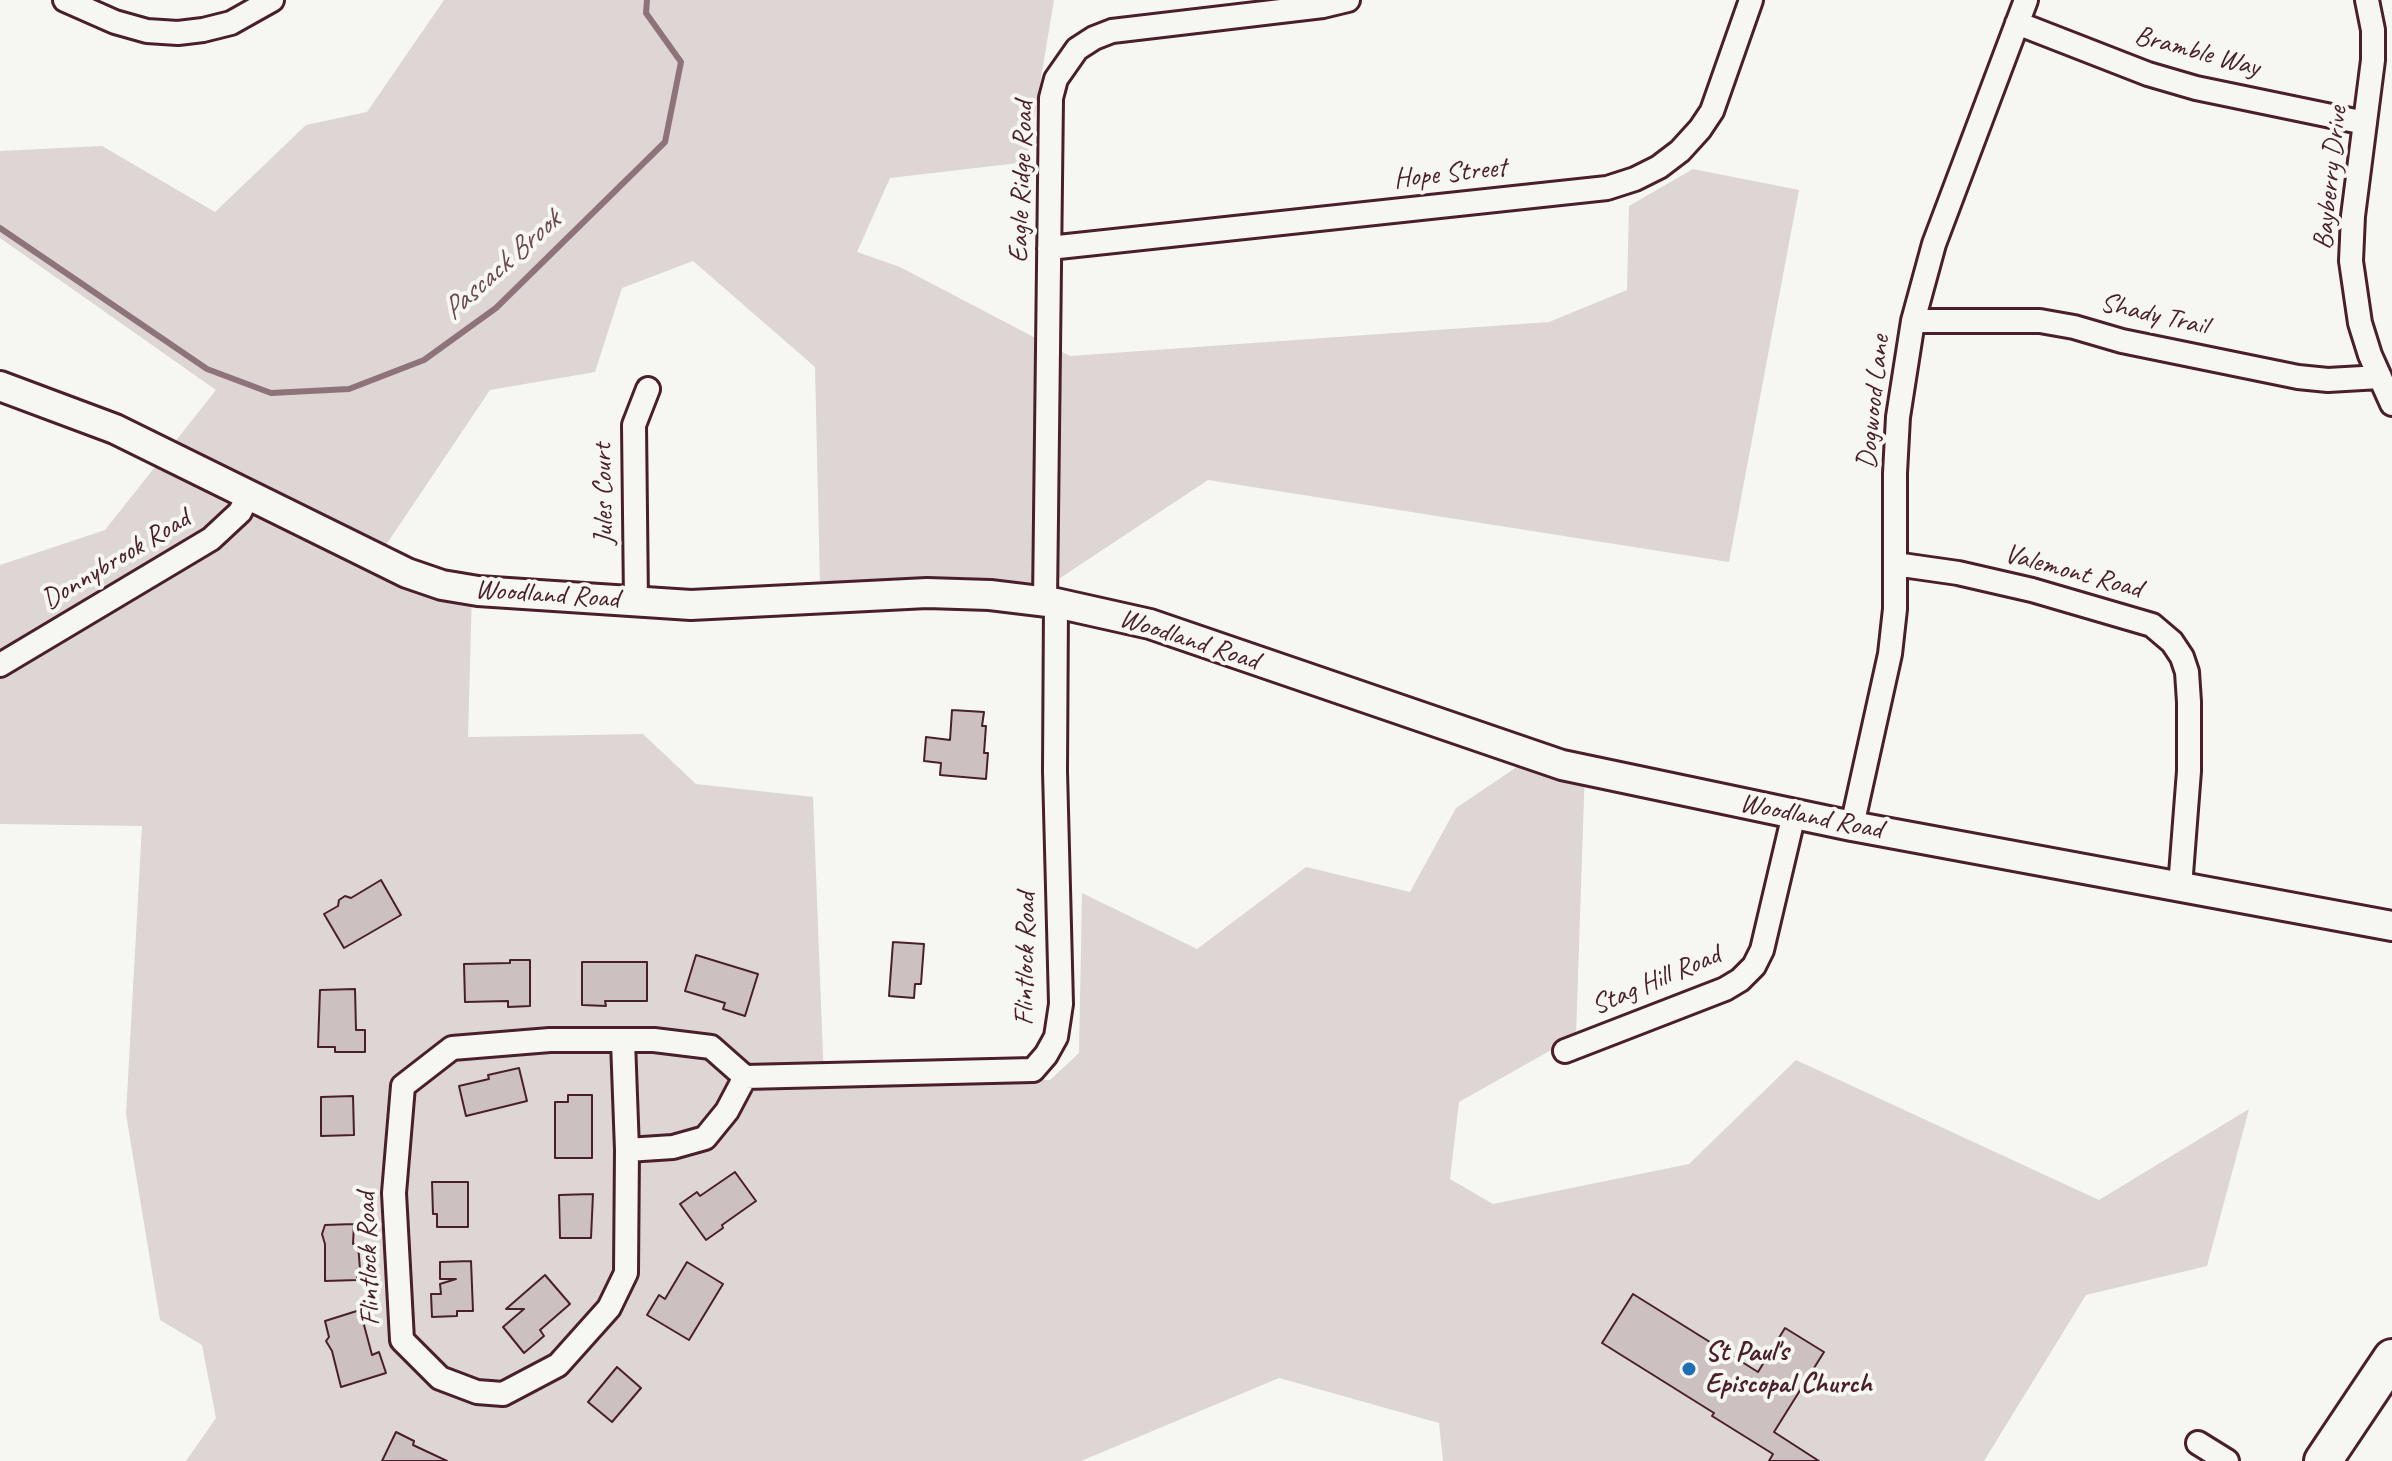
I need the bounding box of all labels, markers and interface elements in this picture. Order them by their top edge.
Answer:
street label: Bramble Way [2131,19,2263,85]
street label: Eagle Ridge Road [1002,101,1042,263]
street label: Bayberry Drive [2307,105,2355,251]
street label: Hope Street [1392,151,1508,197]
water label: Pascack Brook [436,204,568,328]
street label: Shady Trail [2097,286,2211,344]
street label: Dogwood Lane [1850,334,1898,470]
street label: Jules Court [586,443,622,545]
street label: Donnybrook Road [36,503,196,617]
street label: Valemont Road [2001,538,2145,606]
street label: Woodland Road [474,573,620,617]
street label: Woodland Road [1115,602,1263,678]
street label: Woodland Road [1737,787,1885,847]
street label: Flintlock Road [1008,892,1044,1026]
street label: Stag Hill Road [1586,939,1726,1023]
street label: Flintlock Road [350,1192,388,1326]
place label: St Paul's Episcopal Church [1705,1336,1872,1402]
marker: St Paul's Episcopal Church [1680,1360,1698,1378]

